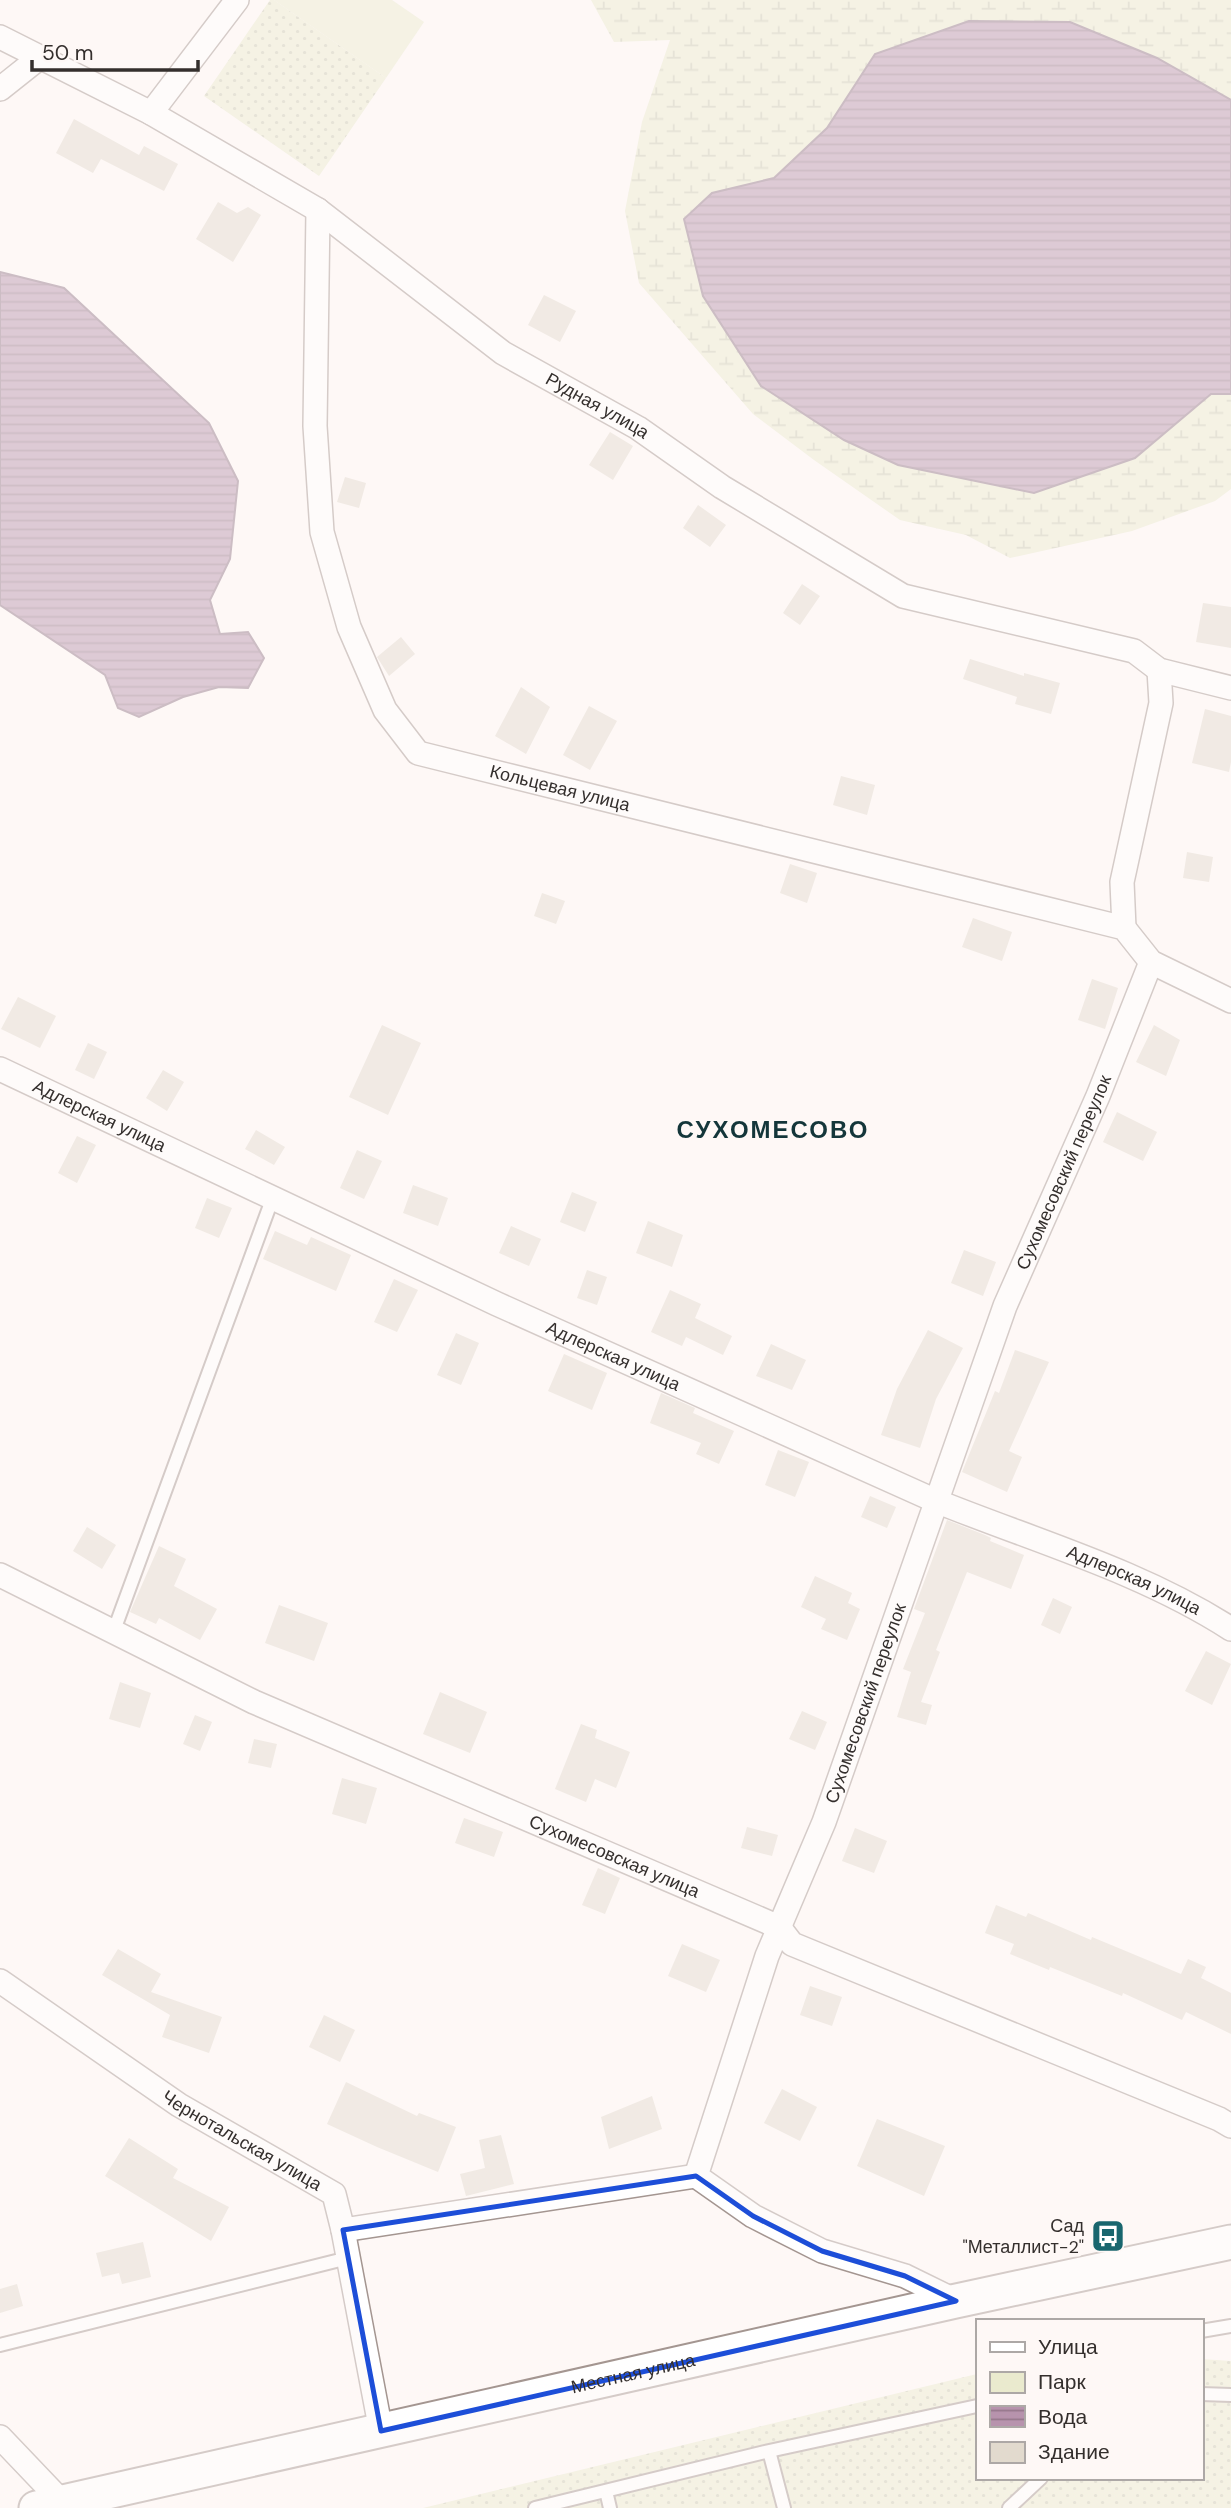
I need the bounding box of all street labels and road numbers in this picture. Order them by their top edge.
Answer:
street label: Рудная улица [541,367,655,445]
street label: Кольцевая улица [487,759,634,817]
street label: Сухомесовский переулок [1011,1072,1117,1274]
street label: Адлерская улица [29,1074,171,1158]
street label: Адлерская улица [542,1316,685,1397]
street label: Адлерская улица [1063,1540,1206,1621]
street label: Сухомесовский переулок [819,1600,912,1807]
street label: Сухомесовская улица [525,1809,704,1904]
street label: Чернотальская улица [157,2085,327,2197]
street label: Местная улица [569,2348,698,2399]

